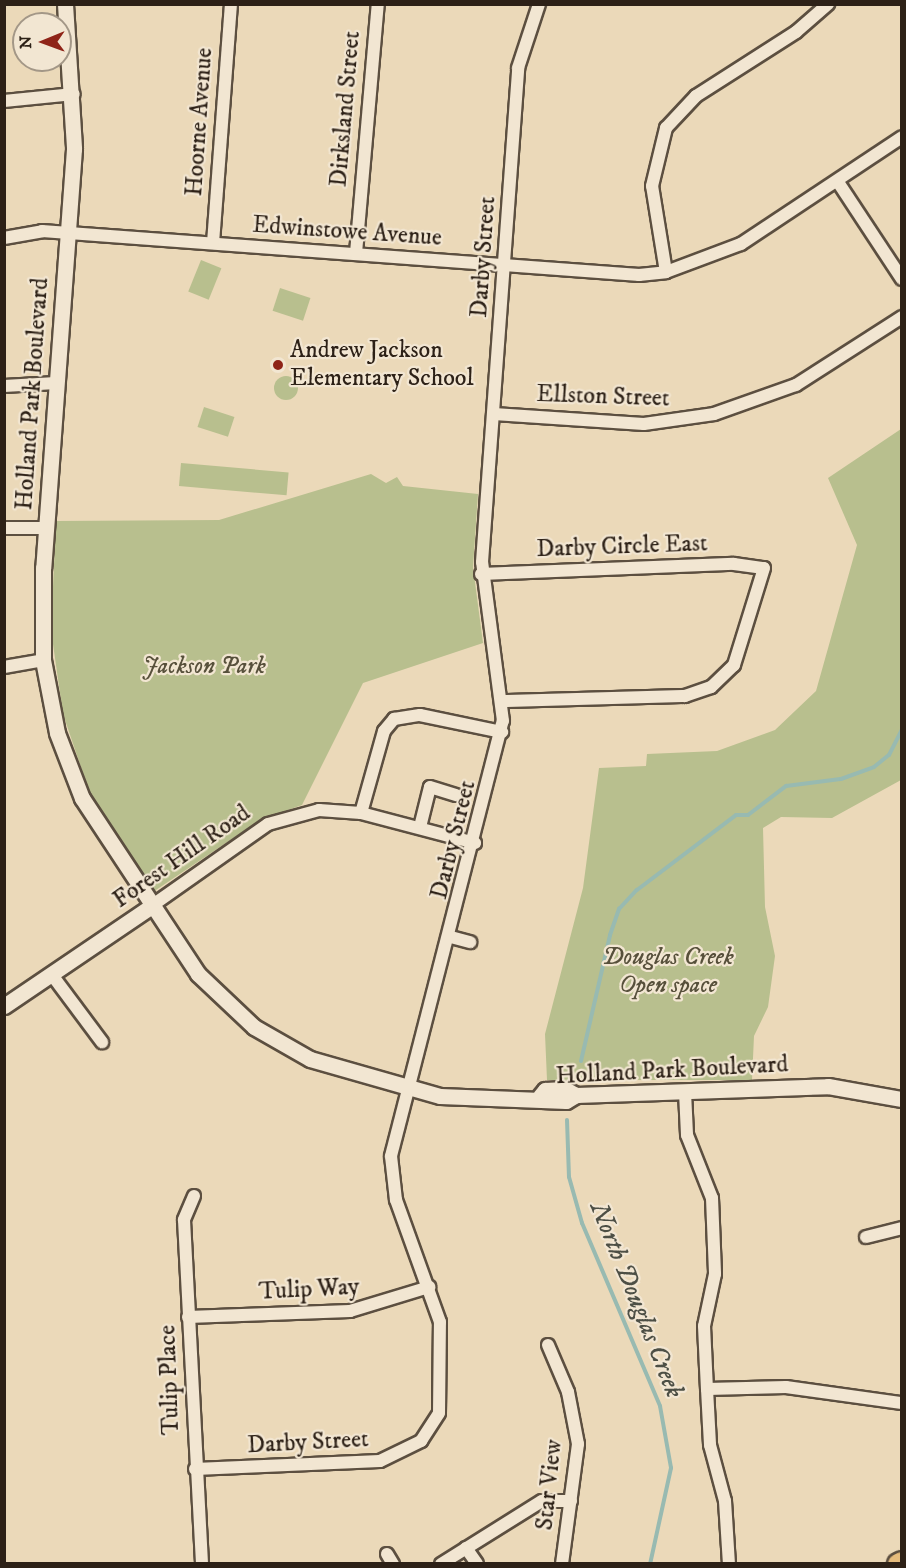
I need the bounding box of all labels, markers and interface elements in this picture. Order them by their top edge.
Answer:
north arrow [12,12,72,72]
street label: Dirksland Street [325,30,367,188]
text: N [16,36,36,49]
street label: Hoorne Avenue [180,47,220,197]
street label: Darby Street [465,195,503,319]
street label: Edwinstowe Avenue [251,211,443,253]
street label: Holland Park Boulevard [11,277,55,511]
place label: Andrew Jackson Elementary School [290,337,474,393]
marker: Andrew Jackson Elementary School [271,358,285,372]
street label: Ellston Street [536,380,670,414]
street label: Darby Circle East [536,530,708,564]
park label: Jackson Park [142,653,266,681]
street label: Darby Street [425,778,483,902]
street label: Forest Hill Road [108,799,256,915]
park label: Douglas Creek Open space [602,944,734,1000]
street label: Holland Park Boulevard [555,1051,789,1091]
water label: North Douglas Creek [582,1197,690,1403]
street label: Tulip Way [258,1273,360,1307]
street label: Tulip Place [154,1324,186,1436]
street label: Darby Street [247,1425,369,1461]
street label: Star View [531,1438,569,1532]

